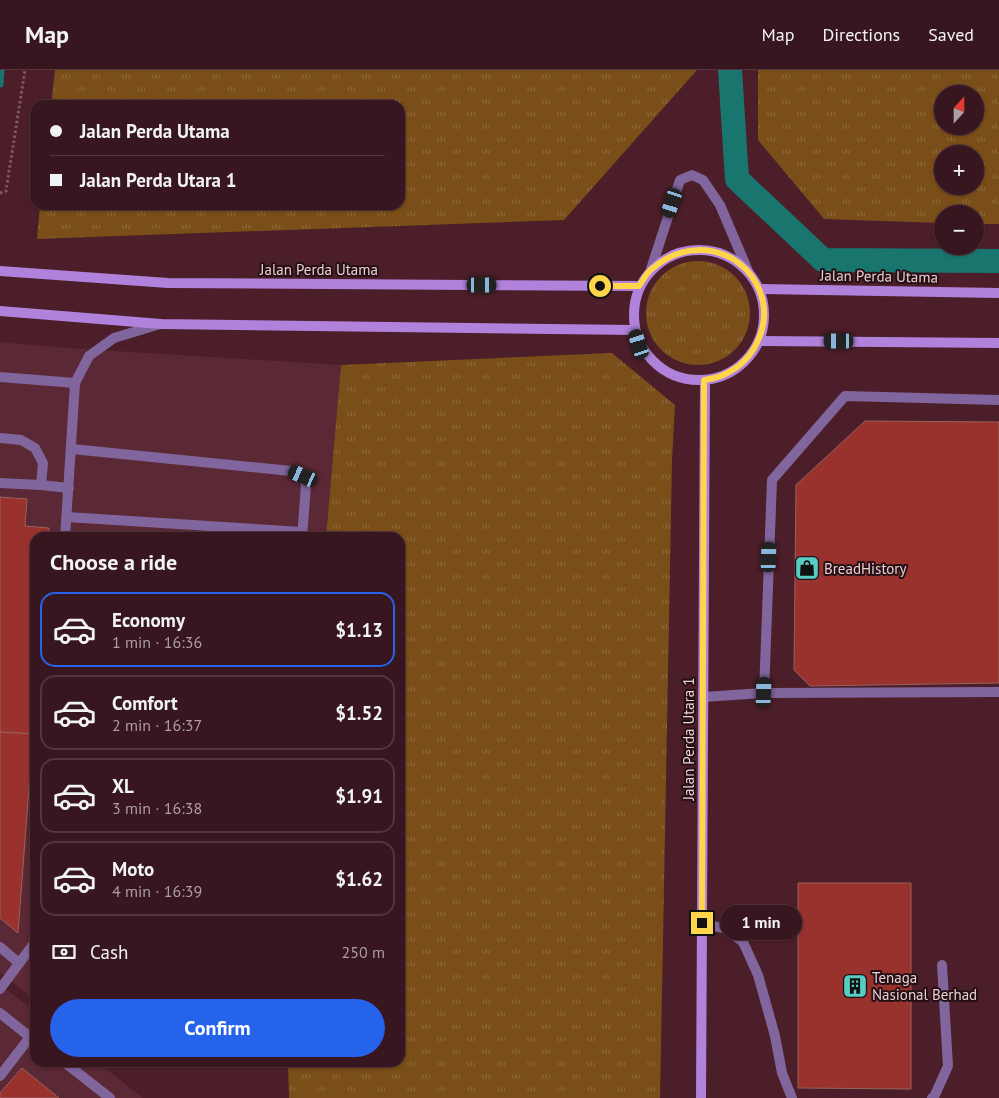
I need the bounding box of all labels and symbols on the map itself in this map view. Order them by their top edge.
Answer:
north arrow [934,85,984,135]
car [660,186,683,220]
street label: Jalan Perda Utama [259,260,378,279]
street label: Jalan Perda Utama [819,265,938,287]
route start [589,275,611,297]
car [467,278,497,293]
car [627,327,650,361]
car [824,334,854,349]
car [286,463,319,489]
car [760,542,777,572]
shop icon: BreadHistory [794,555,820,581]
place label: BreadHistory [824,559,906,578]
car [755,677,772,707]
street label: Jalan Perda Utara 1 [679,678,698,801]
callout: 1 min [720,906,802,940]
route end [691,912,713,934]
place label: Tenaga Nasional Berhad [872,968,977,1004]
building icon: Tenaga Nasional Berhad [842,973,868,999]

